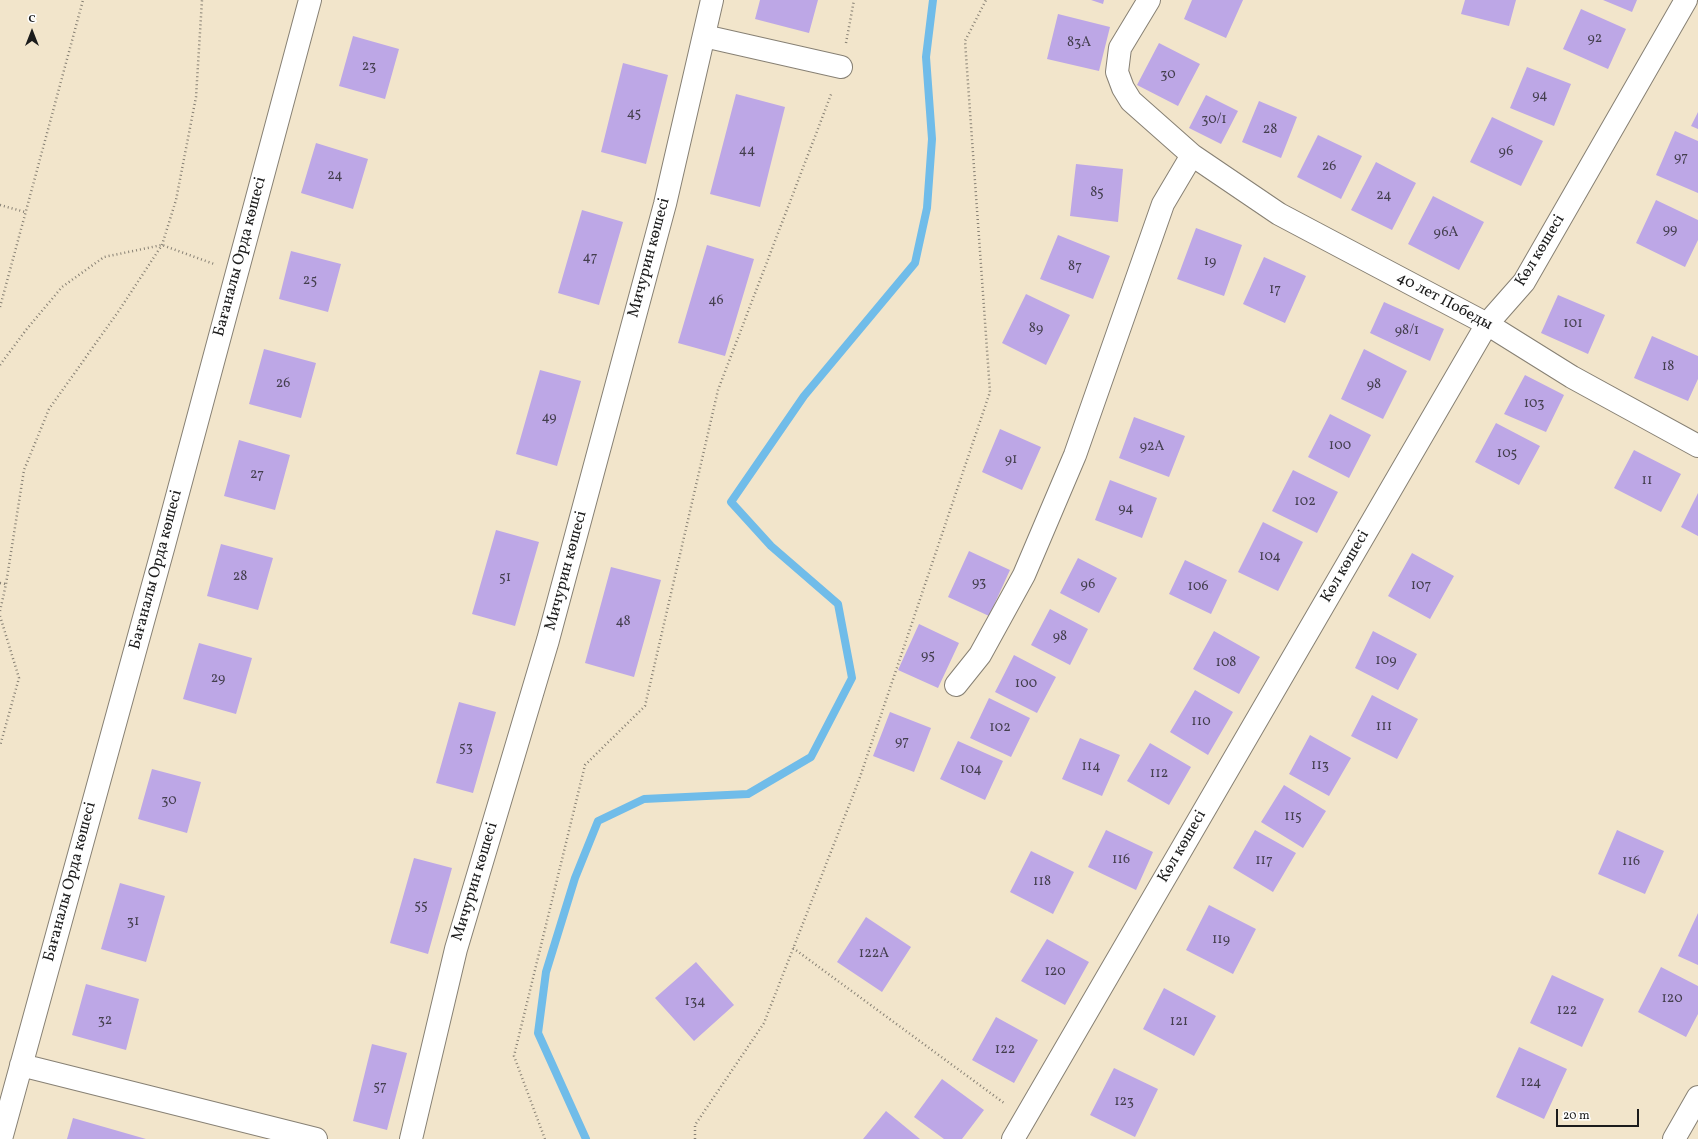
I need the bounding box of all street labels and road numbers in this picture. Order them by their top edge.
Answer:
street label: Бағаналы Орда көшесі [210,175,272,339]
street label: Мичурин көшесі [625,196,675,320]
street label: Көл көшесі [1512,212,1570,290]
street label: 40 лет Победы [1393,269,1495,335]
street label: Бағаналы Орда көшесі [126,488,188,652]
street label: Мичурин көшесі [542,509,592,633]
street label: Көл көшесі [1318,527,1374,607]
street label: Бағаналы Орда көшесі [40,800,102,964]
street label: Көл көшесі [1155,807,1211,887]
street label: Мичурин көшесі [449,820,503,944]

